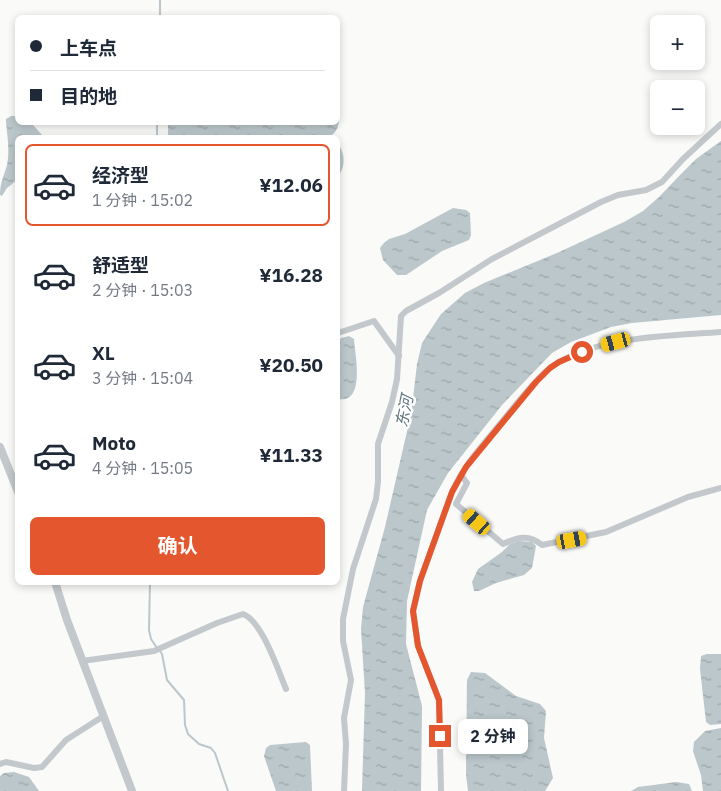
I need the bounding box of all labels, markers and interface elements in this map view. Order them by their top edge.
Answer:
map controls [650,15,705,135]
button: + [650,15,705,70]
text: 上车点 [60,36,117,60]
button: − [650,80,705,135]
text: 目的地 [60,84,117,108]
icon: car [32,163,77,208]
text: 经济型 [92,163,149,187]
text: ¥12.06 [259,173,323,197]
text: 1 分钟 · 15:02 [92,190,193,210]
icon: car [32,253,77,298]
text: 舒适型 [92,253,149,277]
text: ¥16.28 [259,263,323,287]
text: 2 分钟 · 15:03 [92,280,193,300]
car [599,331,632,353]
text: XL [92,341,115,365]
route start [571,341,593,363]
icon: car [32,343,77,388]
text: ¥20.50 [259,353,323,377]
text: 3 分钟 · 15:04 [92,368,193,388]
water label: 东河 [391,390,418,429]
text: Moto [92,431,136,455]
icon: car [32,433,77,478]
text: ¥11.33 [259,443,323,467]
text: 4 分钟 · 15:05 [92,458,193,478]
car [460,506,493,538]
button: 确认 [30,517,325,575]
car [555,530,588,550]
callout: 2 分钟 [458,718,528,754]
route end [429,725,451,747]
text: 2 分钟 [470,726,516,746]

